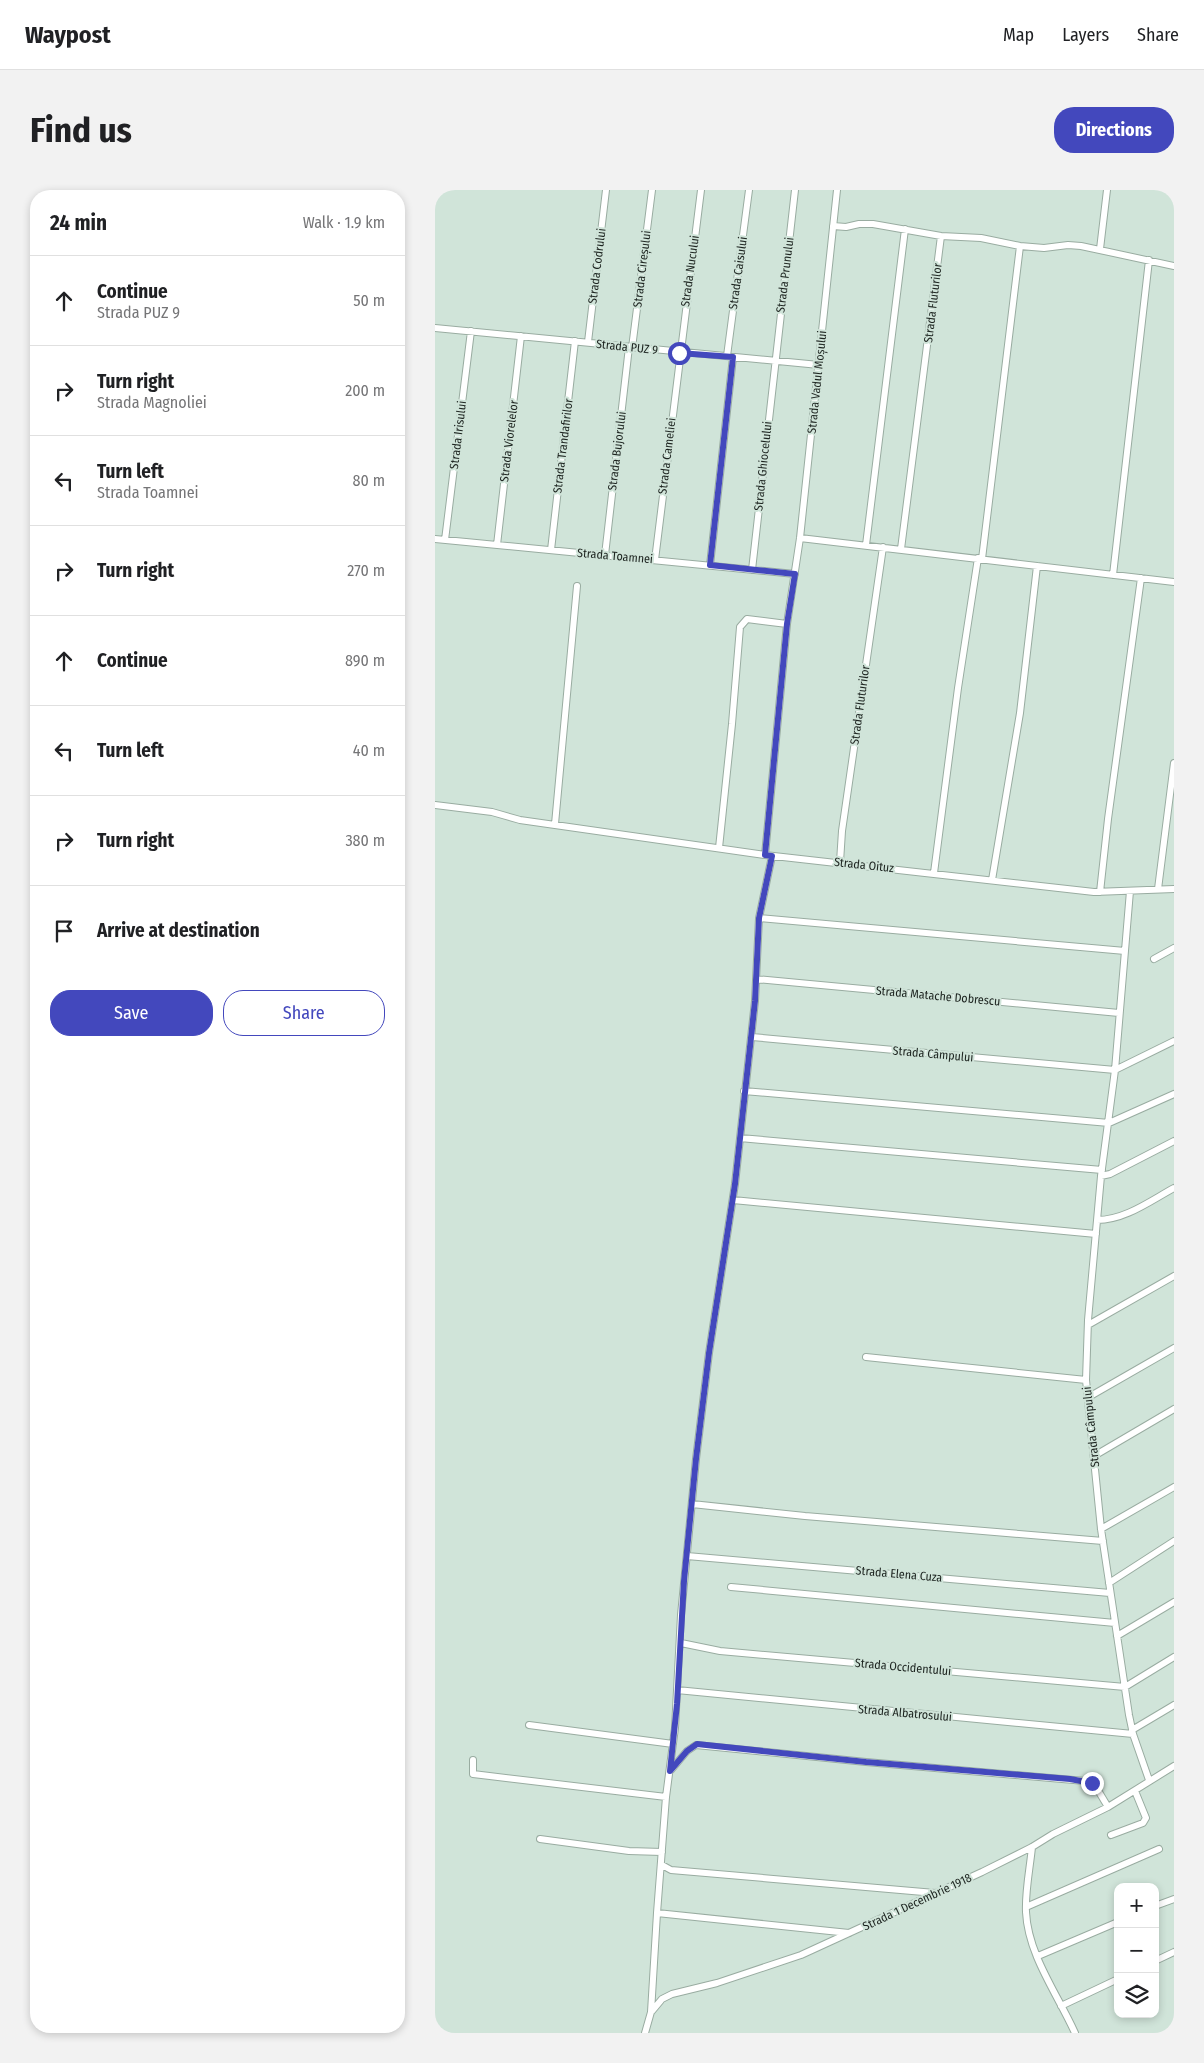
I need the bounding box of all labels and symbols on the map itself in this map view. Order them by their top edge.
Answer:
street label: Strada Codrului [585,227,609,305]
street label: Strada Cireșului [630,230,655,308]
street label: Strada Nucului [678,234,702,308]
street label: Strada Caisului [726,236,750,310]
street label: Strada Prunului [773,236,797,314]
street label: Strada Fluturilor [921,261,945,344]
street label: Strada Vadul Moșului [805,330,830,434]
street label: Strada PUZ 9 [595,337,659,357]
route start [668,342,691,365]
street label: Strada Trandafirilor [550,397,576,494]
street label: Strada Viorelelor [497,398,521,483]
street label: Strada Irisului [447,400,469,470]
street label: Strada Bujorului [605,411,629,491]
street label: Strada Cameliei [655,417,679,495]
street label: Strada Ghiocelului [751,421,775,511]
street label: Strada Toamnei [576,546,654,566]
street label: Strada Fluturilor [847,663,873,746]
street label: Strada Oituz [833,855,895,875]
street label: Strada Matache Dobrescu [875,984,1001,1008]
street label: Strada Câmpului [892,1044,974,1064]
street label: Strada Câmpului [1080,1386,1102,1468]
street label: Strada Elena Cuza [855,1563,943,1585]
street label: Strada Occidentului [854,1656,952,1678]
street label: Strada Albatrosului [857,1702,953,1724]
route end [1081,1772,1104,1795]
street label: Strada 1 Decembrie 1918 [860,1871,974,1933]

